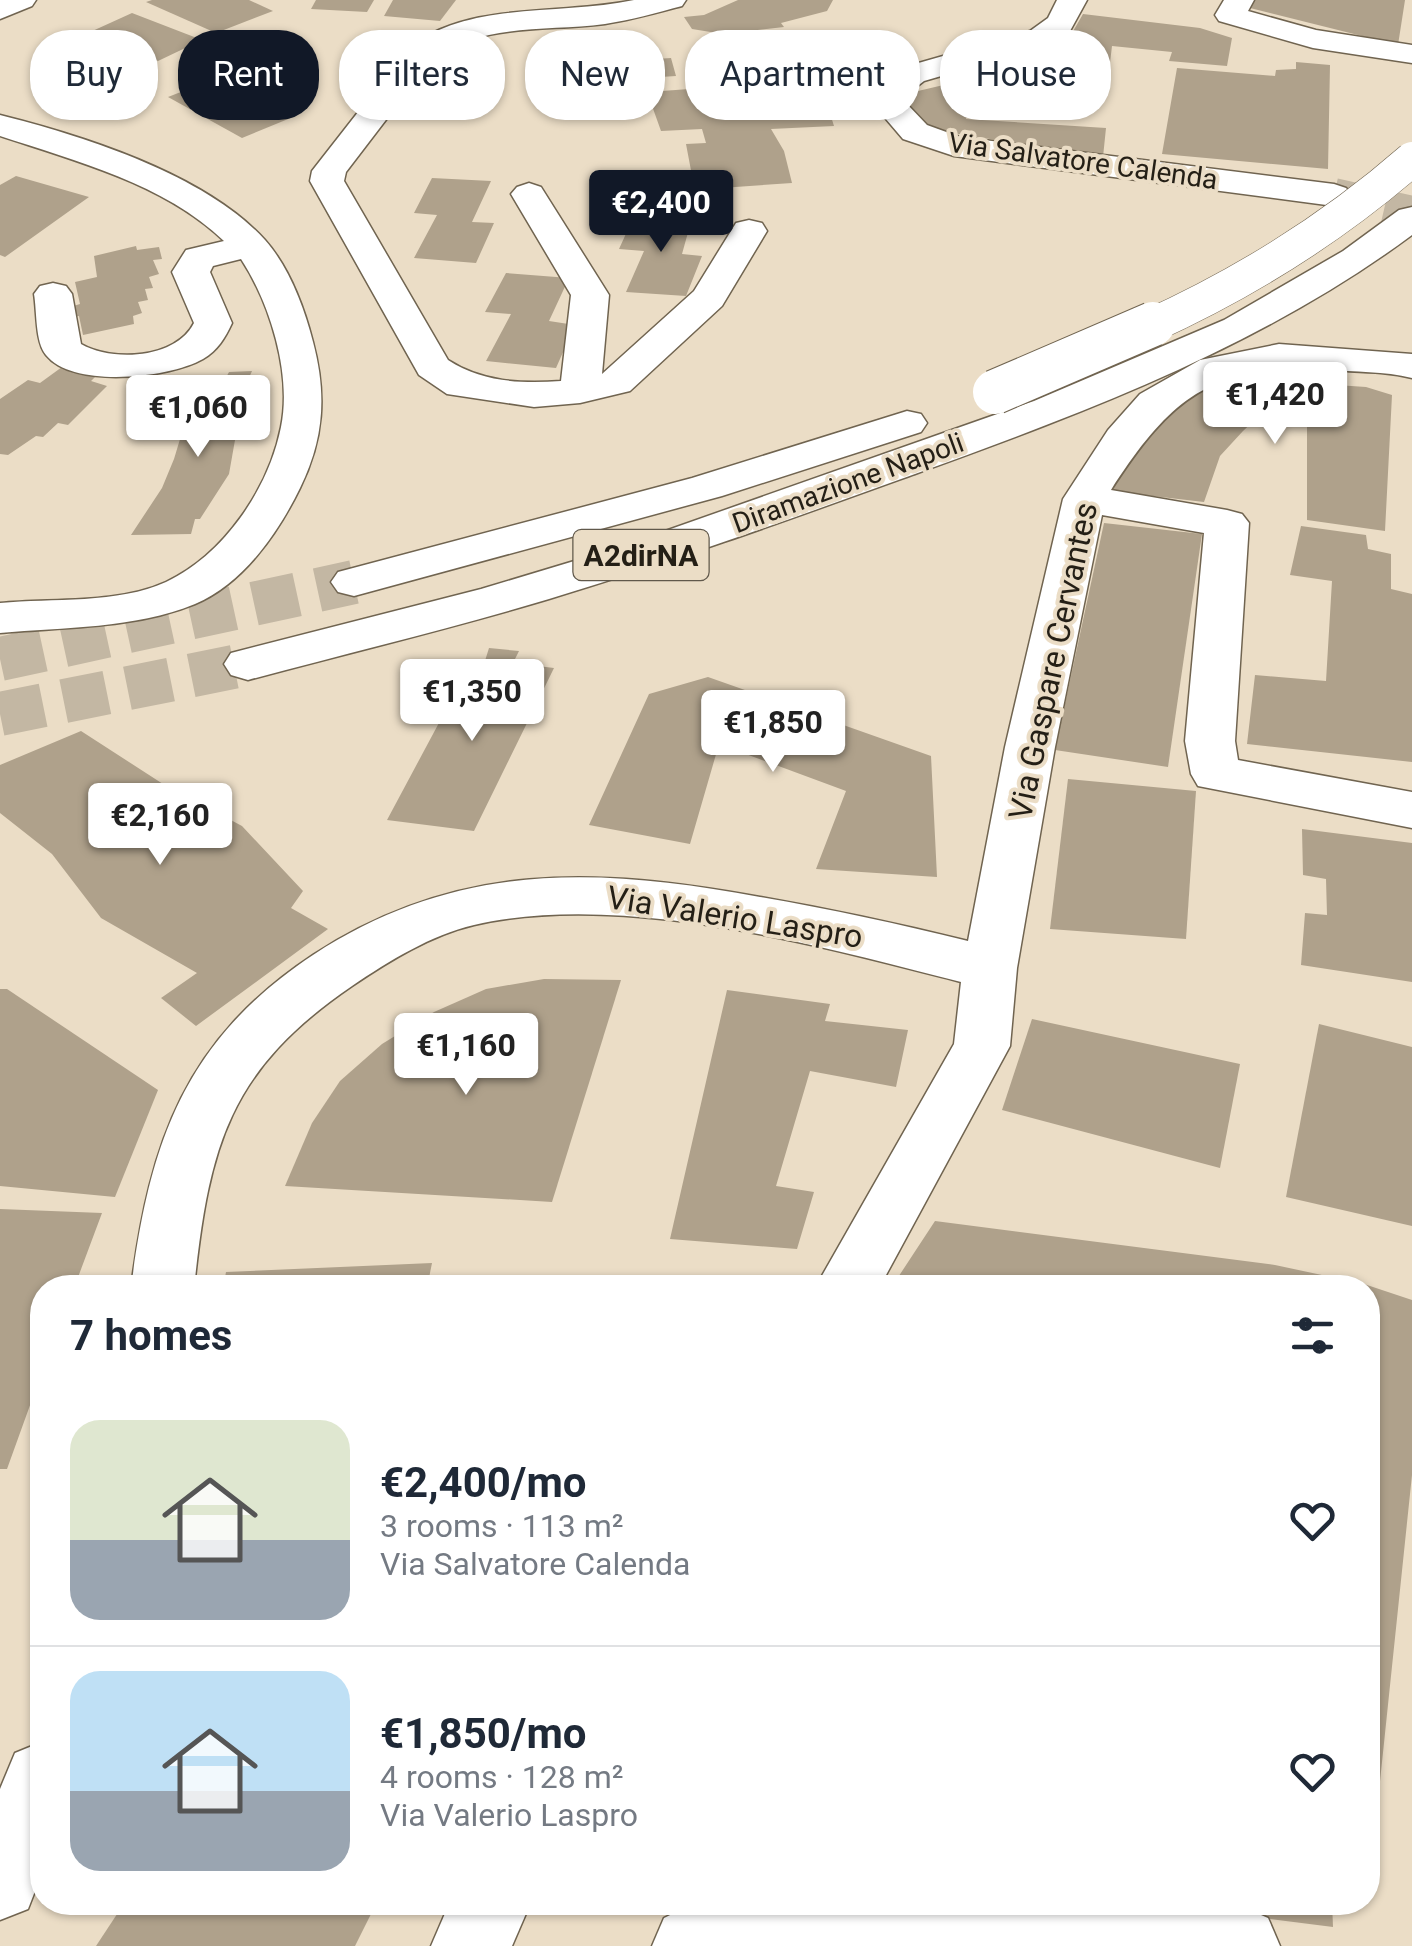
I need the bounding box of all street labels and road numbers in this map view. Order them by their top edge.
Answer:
street label: Via Salvatore Calenda [946,126,1220,196]
street label: Diramazione Napoli [728,426,968,540]
street label: Via Gaspare Cervantes [1001,499,1105,823]
road number: A2dirNA [574,530,708,580]
street label: Via Valerio Laspro [605,878,865,956]

